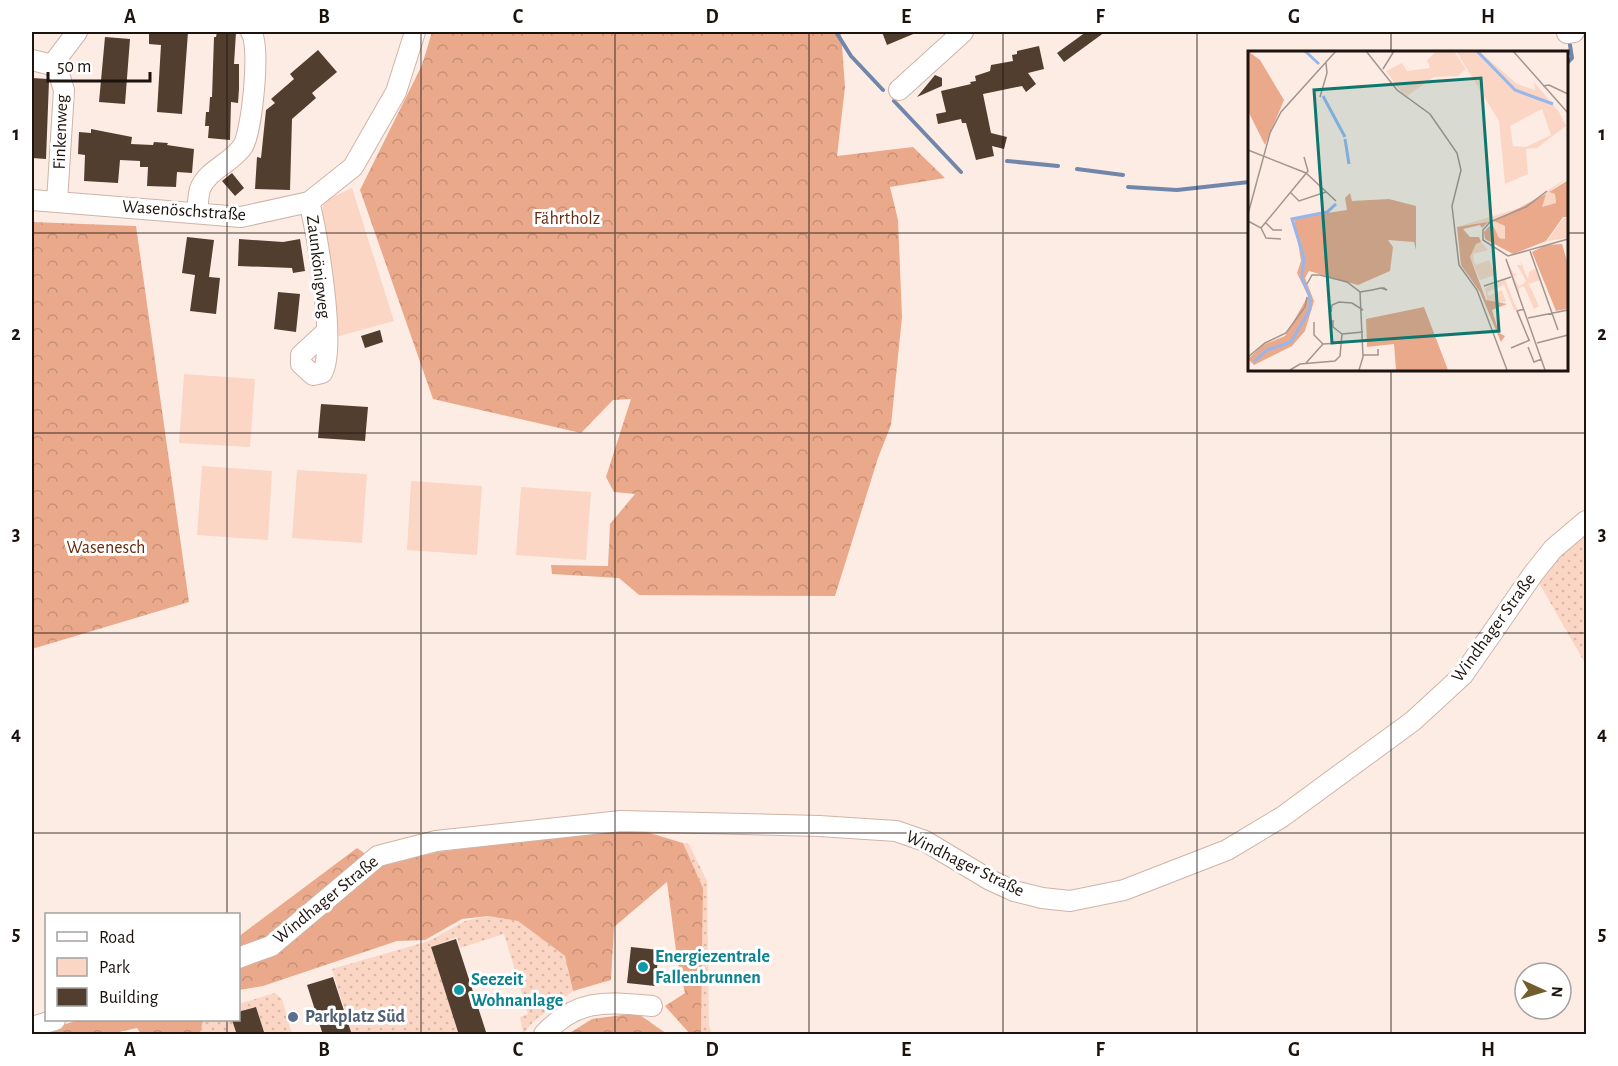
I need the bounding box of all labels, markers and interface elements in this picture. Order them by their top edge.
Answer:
text: A [124,7,136,27]
text: B [318,7,330,27]
text: C [513,7,524,27]
text: D [705,7,719,27]
text: E [901,7,911,27]
text: F [1095,7,1105,27]
text: G [1288,7,1300,27]
text: H [1481,7,1495,27]
scale bar [48,45,150,83]
inset map [1248,51,1567,370]
text: 50 m [57,58,91,76]
street label: Finkenweg [51,94,71,170]
text: 1 [12,124,20,144]
text: 1 [1598,124,1606,144]
street label: Wasenöschstraße [121,198,247,224]
park label: Fährtholz [534,210,600,228]
street label: Zaunkönigweg [303,214,333,320]
text: 2 [11,324,21,344]
text: 2 [1597,324,1607,344]
text: 3 [12,524,20,544]
text: 3 [1598,524,1606,544]
park label: Wasenesch [67,539,145,557]
street label: Windhager Straße [1449,571,1539,685]
text: 4 [11,724,21,744]
text: 4 [1597,724,1607,744]
street label: Windhager Straße [903,828,1027,900]
street label: Windhager Straße [270,852,382,948]
legend [45,913,240,1021]
text: 5 [12,924,20,944]
text: 5 [1598,924,1606,944]
text: Road [99,929,135,947]
place label: Energiezentrale Fallenbrunnen [655,948,770,987]
text: Park [99,959,131,977]
marker: Energiezentrale Fallenbrunnen [636,960,650,974]
north arrow [1513,961,1573,1021]
place label: Seezeit Wohnanlage [471,971,563,1010]
marker: Seezeit Wohnanlage [452,983,466,997]
text: N [1549,986,1565,998]
text: Building [99,989,159,1007]
place label: Parkplatz Süd [305,1008,406,1026]
marker: Parkplatz Süd [286,1010,300,1024]
text: A [124,1040,136,1060]
text: B [318,1040,330,1060]
text: C [513,1040,524,1060]
text: D [705,1040,719,1060]
text: E [901,1040,911,1060]
text: F [1095,1040,1105,1060]
text: G [1288,1040,1300,1060]
text: H [1481,1040,1495,1060]

